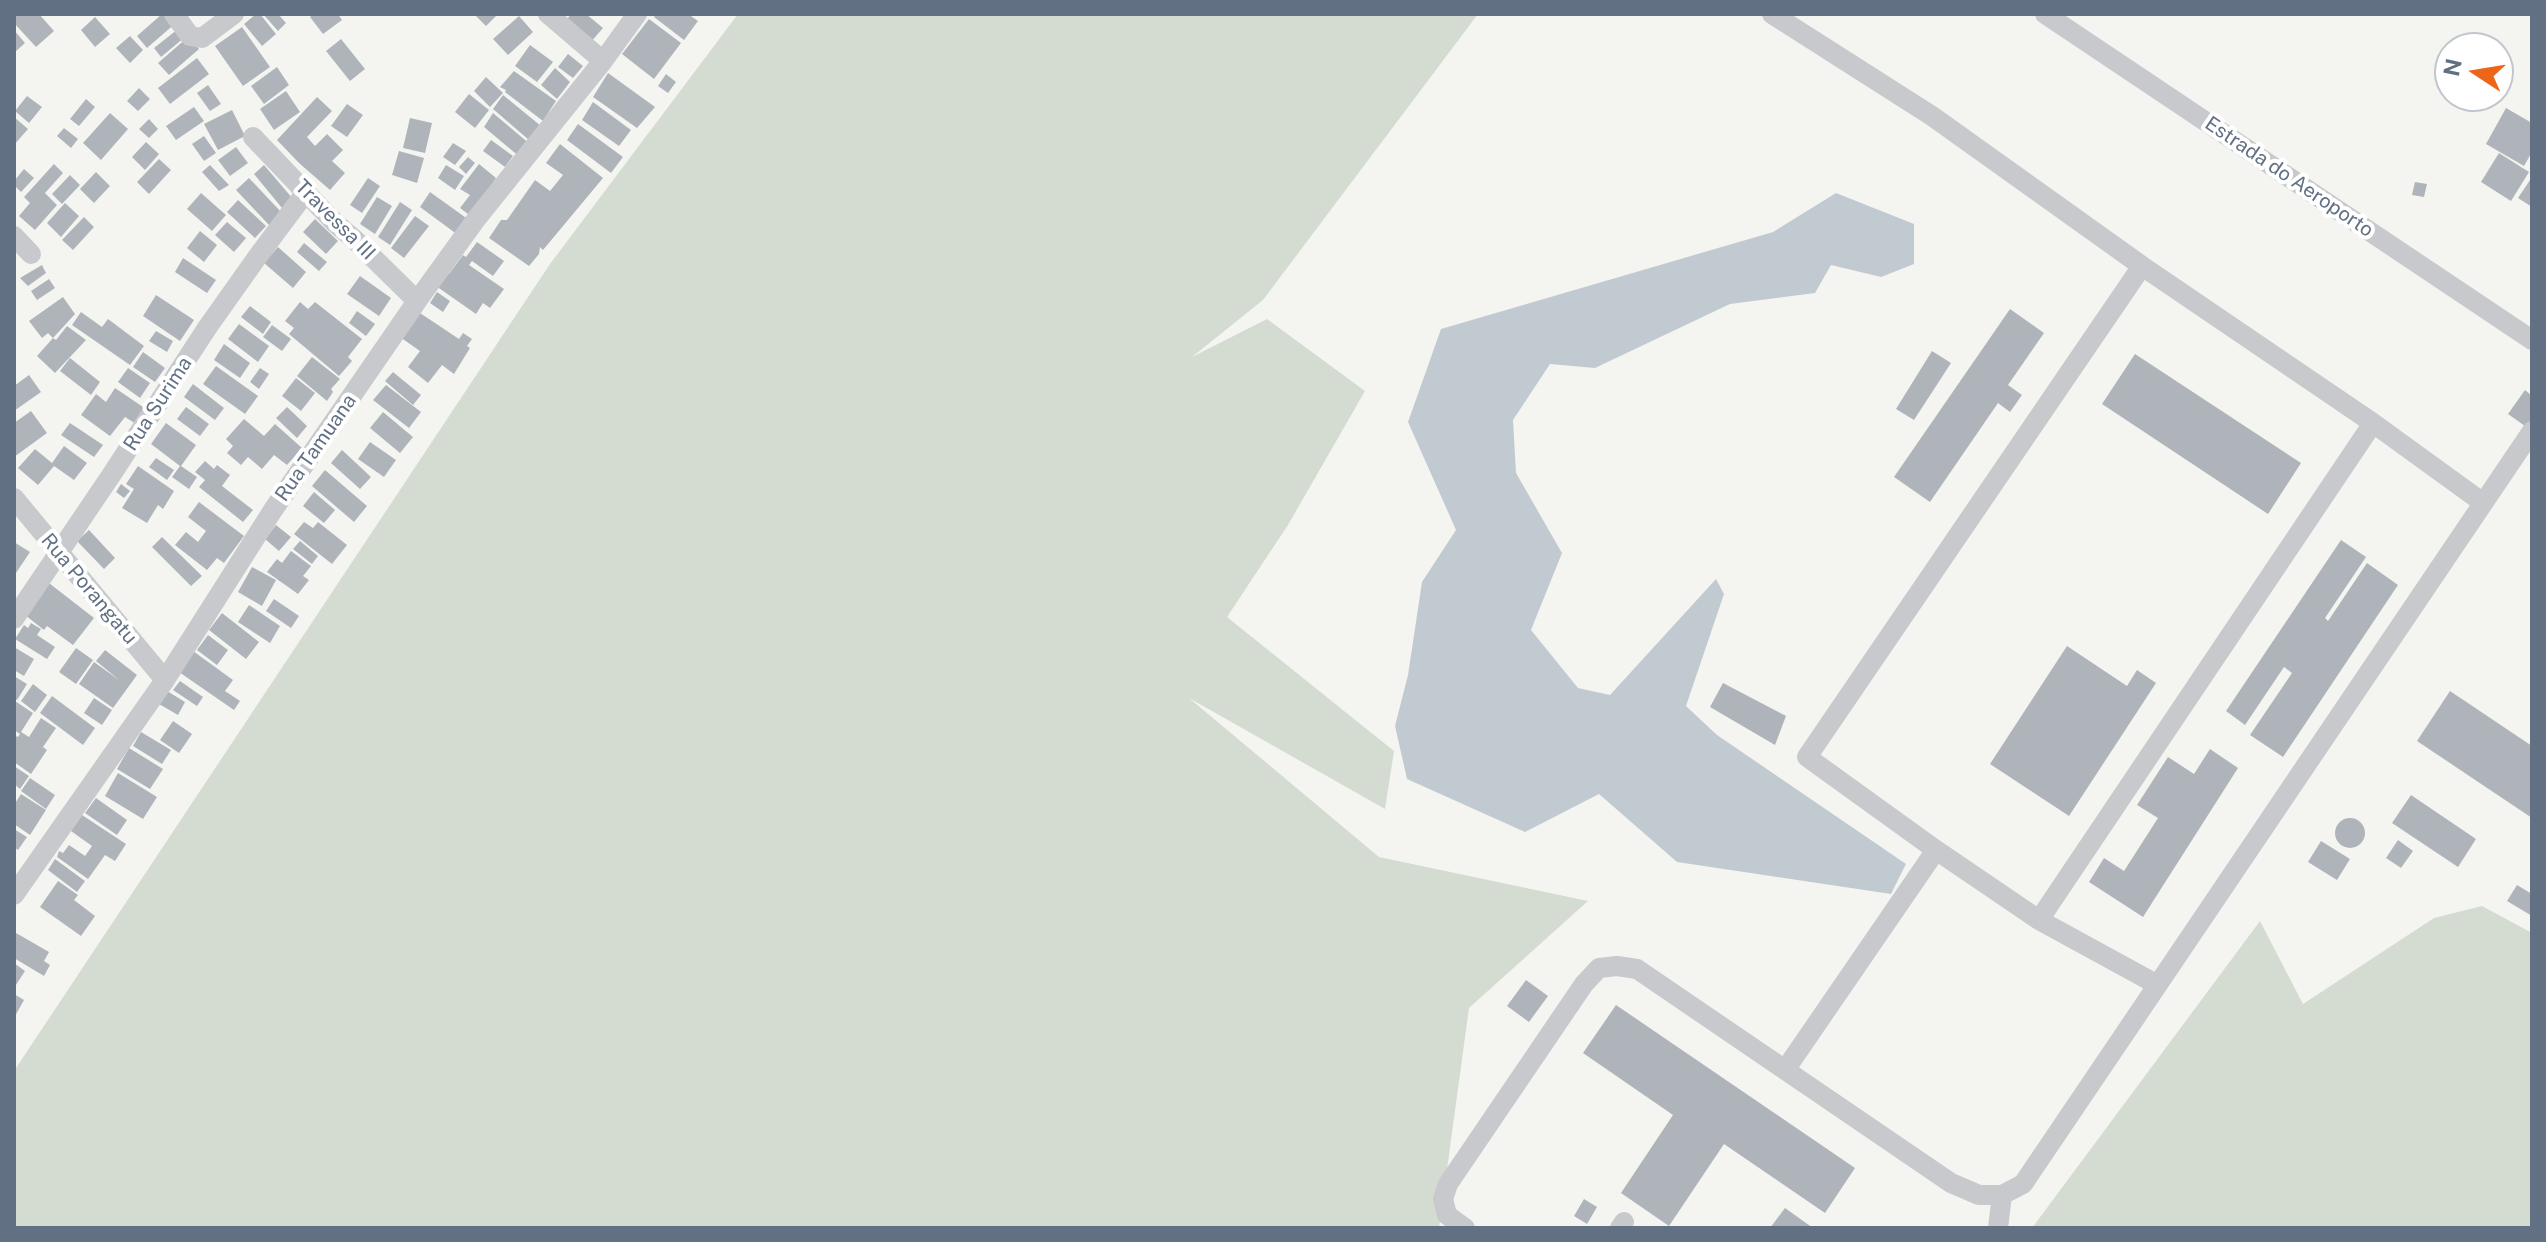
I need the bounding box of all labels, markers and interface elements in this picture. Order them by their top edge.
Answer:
north arrow [2434,32,2514,112]
text: N [2438,56,2467,79]
street label: Estrada do Aeroporto [2200,112,2378,242]
street label: Travessa III [290,175,380,265]
street label: Rua Surima [119,352,197,456]
street label: Rua Tamuana [270,390,362,506]
street label: Rua Porangatu [36,529,142,649]

